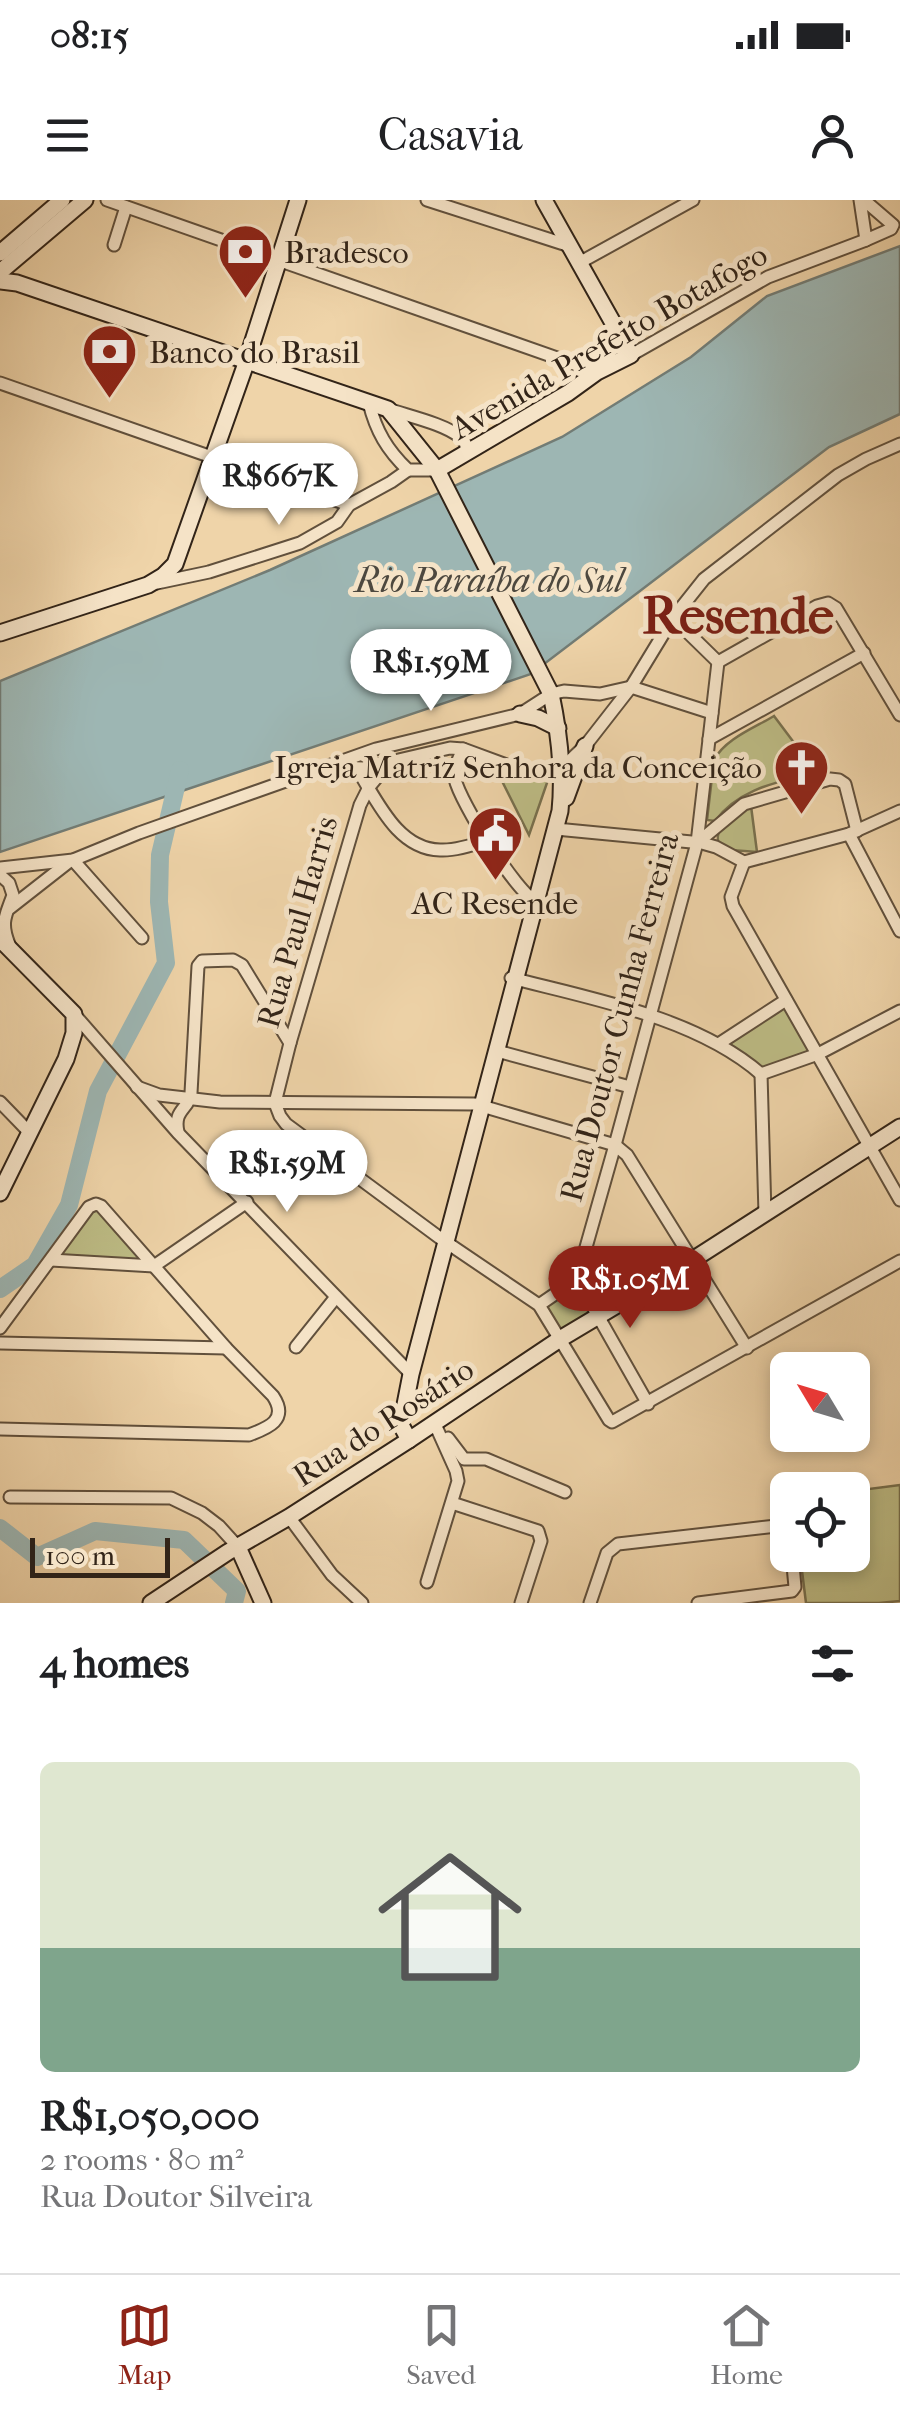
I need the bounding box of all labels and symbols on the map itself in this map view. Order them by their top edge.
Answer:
bank icon: Bradesco [215,222,275,301]
place label: Bradesco [284,234,409,271]
street label: Avenida Prefeito Botafogo [443,236,774,448]
bank icon: Banco do Brasil [80,322,140,401]
place label: Banco do Brasil [149,334,360,371]
pin: R$667K [198,443,360,528]
water label: Rio Paraíba do Sul [353,560,627,601]
district label: Resende [642,586,834,646]
pin: R$1.59M [339,629,523,714]
church icon: Igreja Matriz Senhora da Conceição [771,737,831,816]
place label: Igreja Matriz Senhora da Conceição [274,749,762,786]
public building icon: AC Resende [465,804,525,883]
street label: Rua Paul Harris [250,812,345,1032]
street label: Rua Doutor Cunha Ferreira [552,828,687,1206]
place label: AC Resende [410,885,578,922]
pin: R$1.59M [195,1130,379,1215]
pin: R$1.05M [538,1246,722,1331]
street label: Rua do Rosário [286,1350,480,1494]
north arrow [770,1352,870,1452]
scale bar [30,1533,170,1578]

